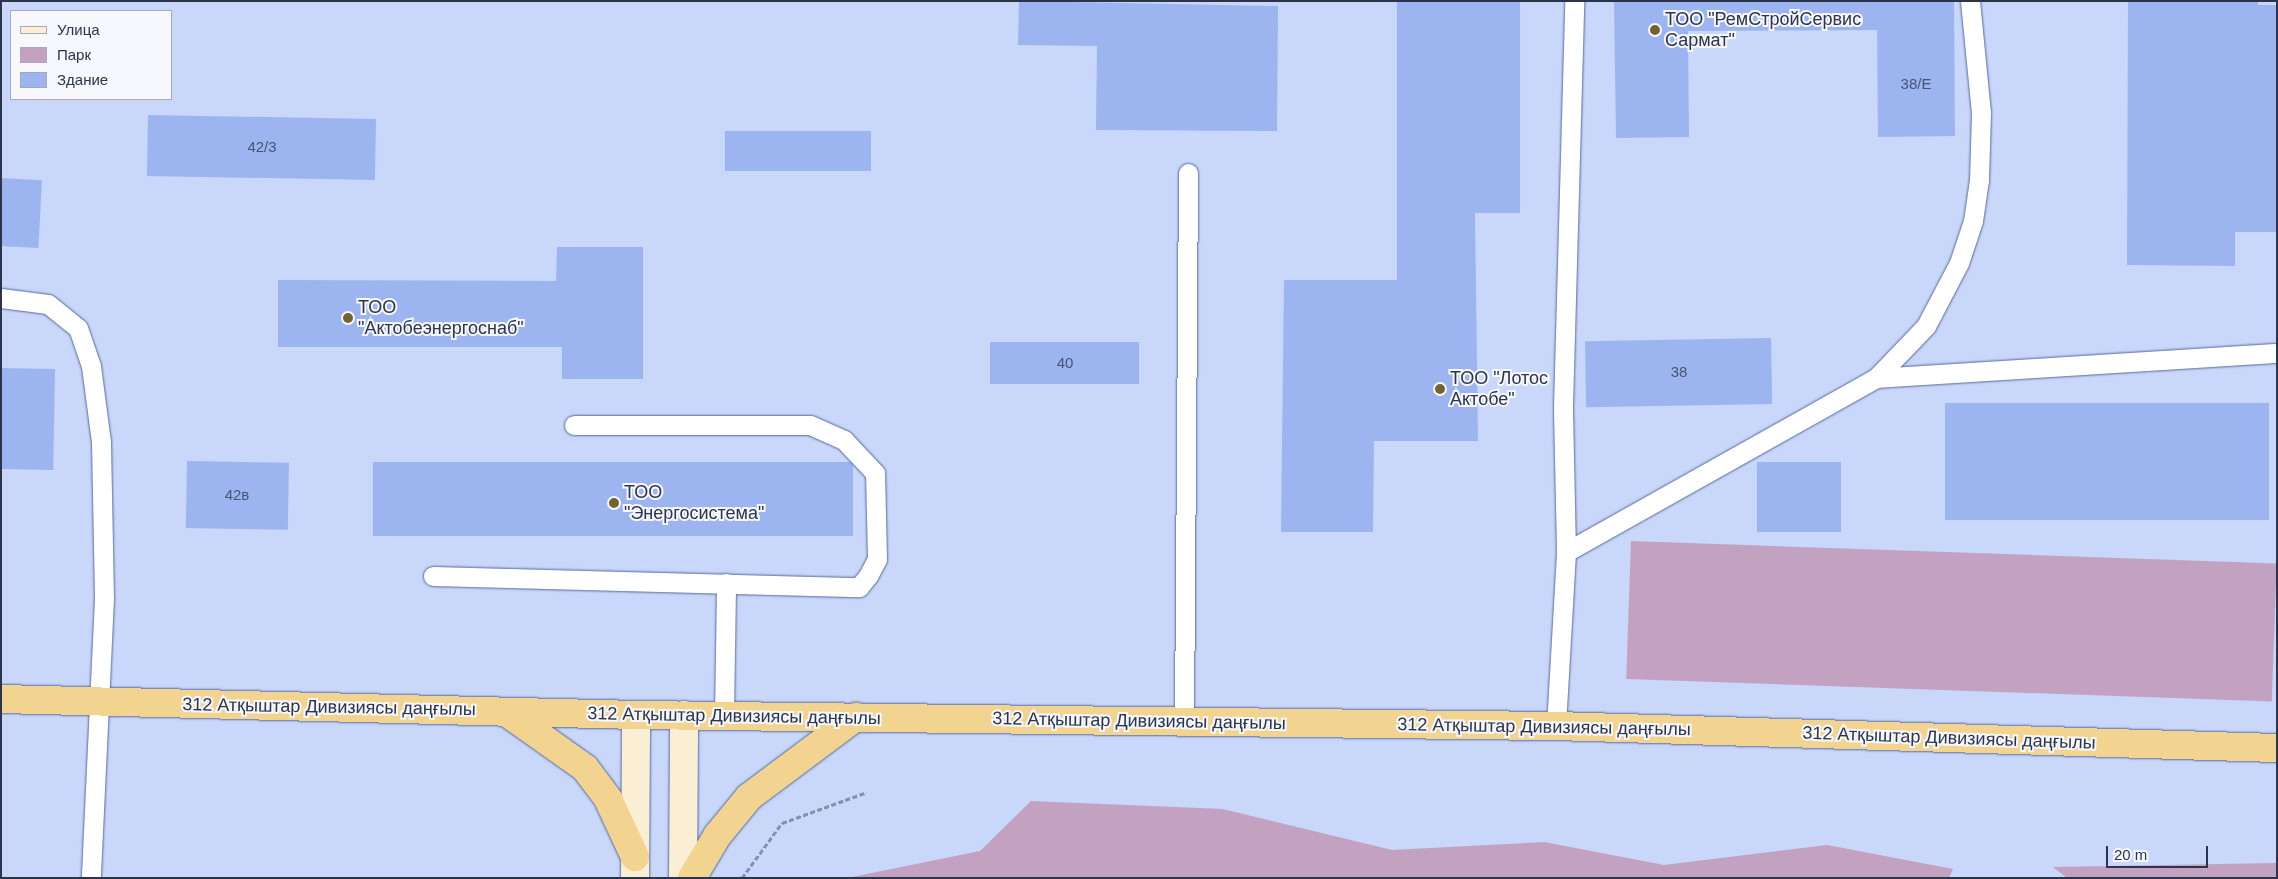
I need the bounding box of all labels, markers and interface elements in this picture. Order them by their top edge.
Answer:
place label: ТОО "РемСтройСервис Сармат" [1665,9,1861,52]
legend [10,10,172,100]
text: Улица [57,21,100,38]
marker: ТОО "РемСтройСервис Сармат" [1649,24,1661,36]
text: Парк [57,46,91,63]
text: Здание [57,71,108,88]
house number: 38/Е [1901,75,1931,93]
house number: 42/3 [247,138,277,156]
place label: ТОО "Актобеэнергоснаб" [358,297,524,340]
marker: ТОО "Актобеэнергоснаб" [342,312,354,324]
house number: 40 [1057,354,1073,372]
house number: 38 [1671,363,1687,381]
place label: ТОО "Лотос Актобе" [1450,368,1548,410]
marker: ТОО "Лотос Актобе" [1434,383,1446,395]
place label: ТОО "Энергосистема" [624,482,764,524]
house number: 42в [225,486,249,504]
marker: ТОО "Энергосистема" [608,497,620,509]
street label: 312 Атқыштар Дивизиясы даңғылы [182,694,476,720]
street label: 312 Атқыштар Дивизиясы даңғылы [587,703,881,729]
street label: 312 Атқыштар Дивизиясы даңғылы [992,708,1286,734]
street label: 312 Атқыштар Дивизиясы даңғылы [1397,714,1691,740]
street label: 312 Атқыштар Дивизиясы даңғылы [1802,722,2096,754]
scale bar [2108,836,2210,868]
text: 20 m [2114,846,2147,863]

